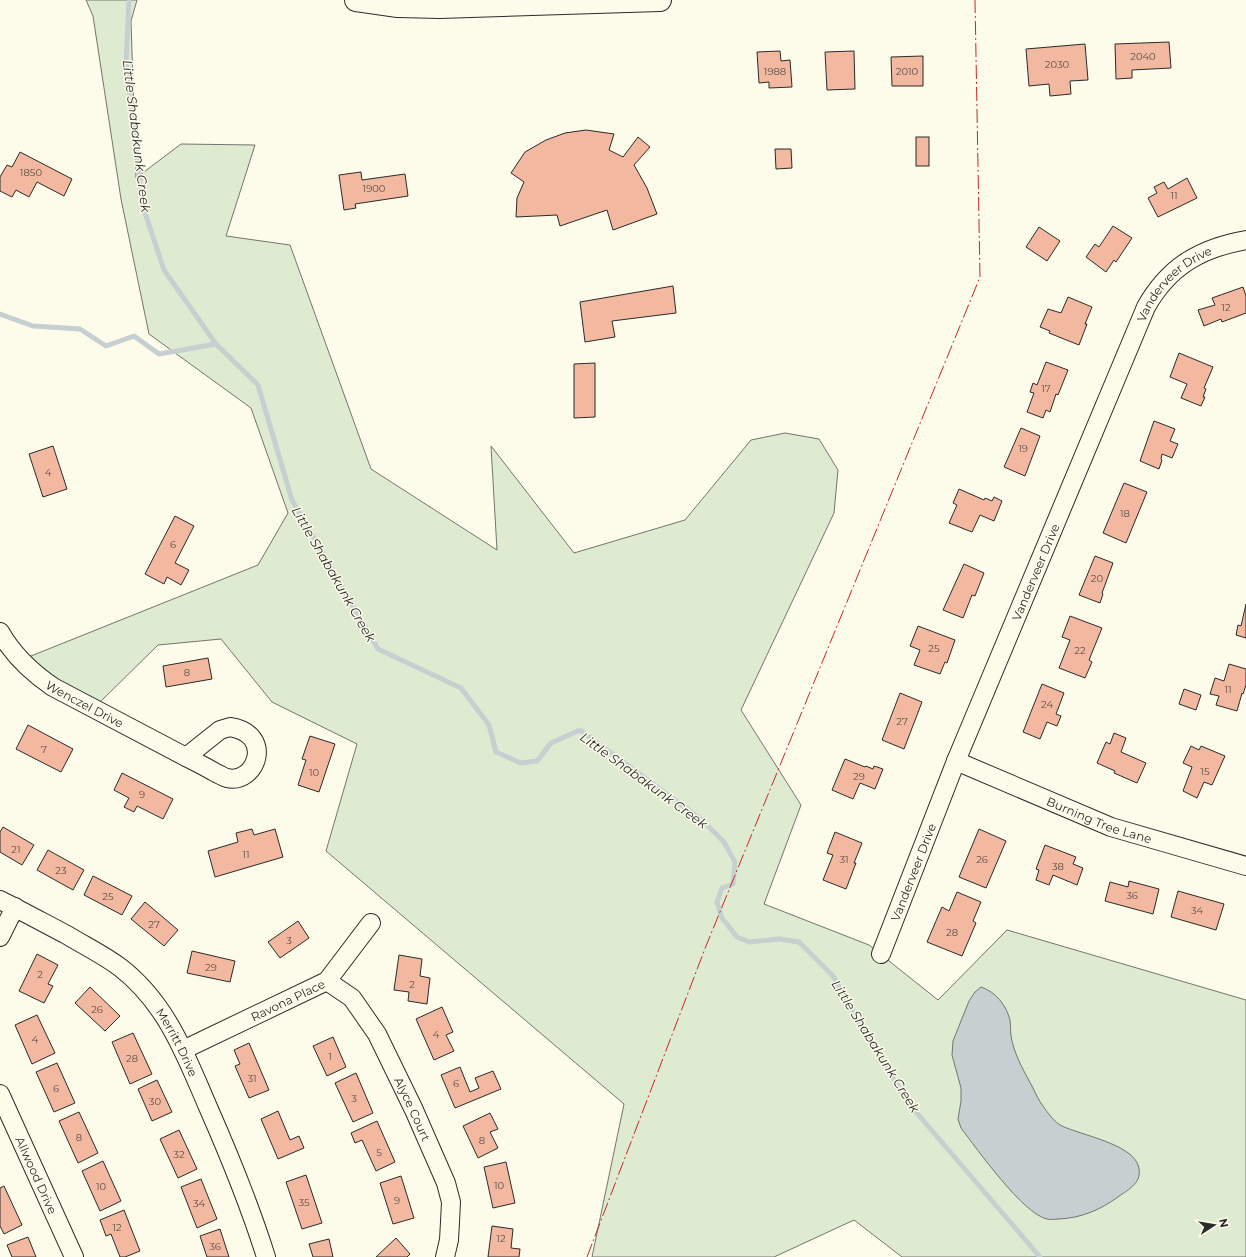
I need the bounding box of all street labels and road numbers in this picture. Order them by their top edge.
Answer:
street label: Vanderveer Drive [1133,243,1214,324]
street label: Vanderveer Drive [1008,521,1062,623]
street label: Wenczel Drive [43,677,126,730]
street label: Burning Tree Lane [1044,793,1154,846]
street label: Vanderveer Drive [887,821,939,923]
street label: Ravona Place [248,976,327,1024]
street label: Merritt Drive [153,1005,201,1079]
street label: Alyce Court [391,1074,434,1143]
street label: Allwood Drive [13,1134,61,1216]

